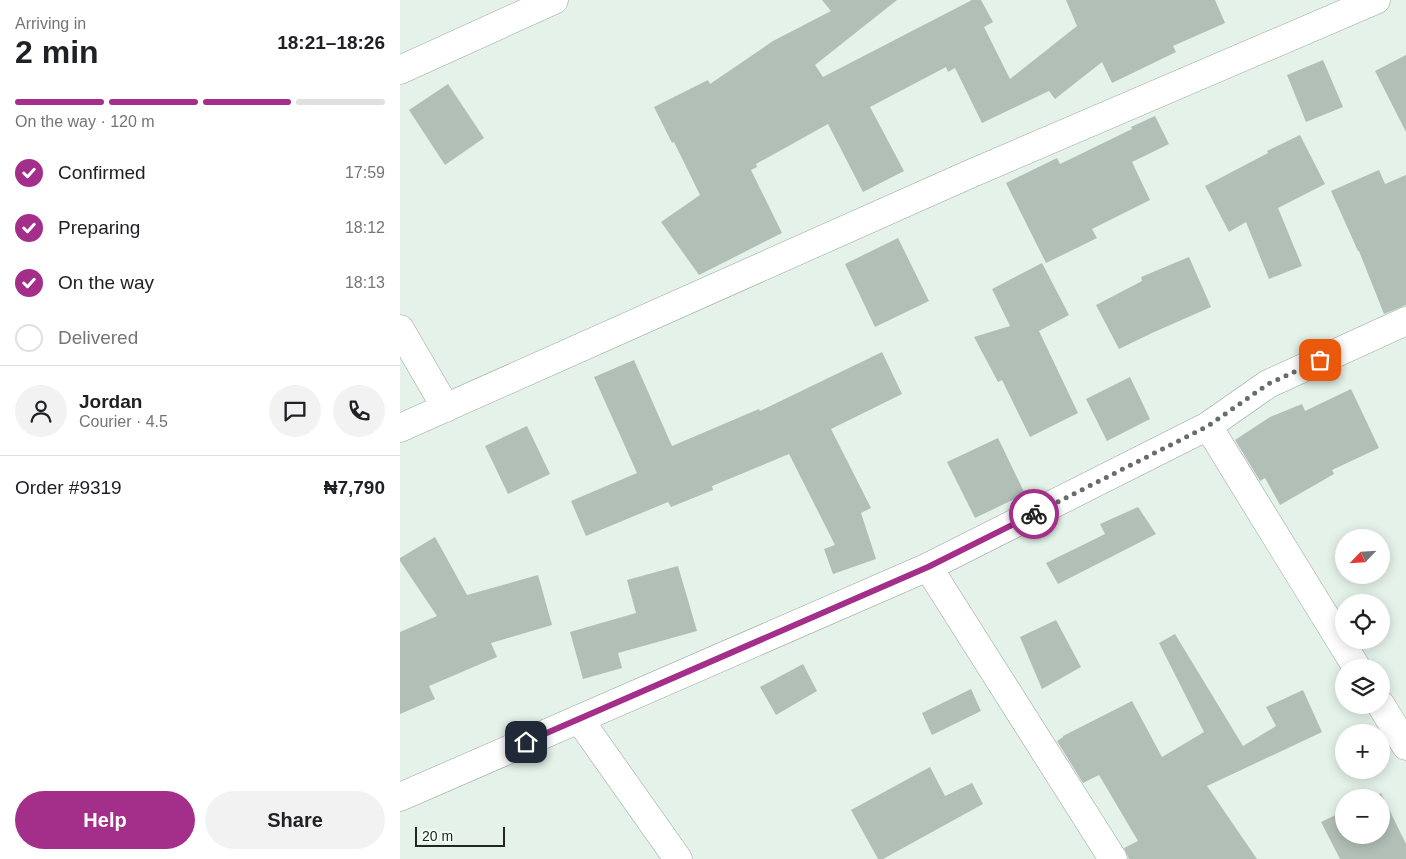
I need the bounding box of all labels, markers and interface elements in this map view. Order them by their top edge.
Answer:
text: Arriving in [15,15,86,32]
text: 18:21–18:26 [277,32,385,53]
text: 2 min [15,34,99,70]
text: On the way · 120 m [15,113,155,130]
icon: check [15,159,43,187]
text: Confirmed [58,162,146,183]
text: 17:59 [345,164,385,181]
icon: check [15,214,43,242]
text: Preparing [58,217,140,238]
text: 18:12 [345,219,385,236]
icon: check [15,269,43,297]
text: On the way [58,272,154,293]
text: 18:13 [345,274,385,291]
text: Delivered [58,327,138,348]
pin [1299,339,1341,381]
icon: bag [1306,346,1334,374]
button: person [15,385,67,437]
button: chat [269,385,321,437]
button: phone [333,385,385,437]
text: Jordan [79,391,142,412]
text: Courier · 4.5 [79,413,168,430]
text: Order #9319 [15,477,122,498]
text: ₦7,790 [324,477,385,498]
courier [1009,489,1059,539]
icon: bike [1020,500,1048,528]
north arrow [1335,529,1390,584]
map controls [1335,529,1390,844]
button: locate [1335,594,1390,649]
button: layers [1335,659,1390,714]
pin [505,721,547,763]
button: + [1335,724,1390,779]
icon: home [512,728,540,756]
button: − [1335,789,1390,844]
button: Help [15,791,195,849]
button: Share [205,791,385,849]
scale bar [415,824,505,847]
text: 20 m [422,828,453,844]

